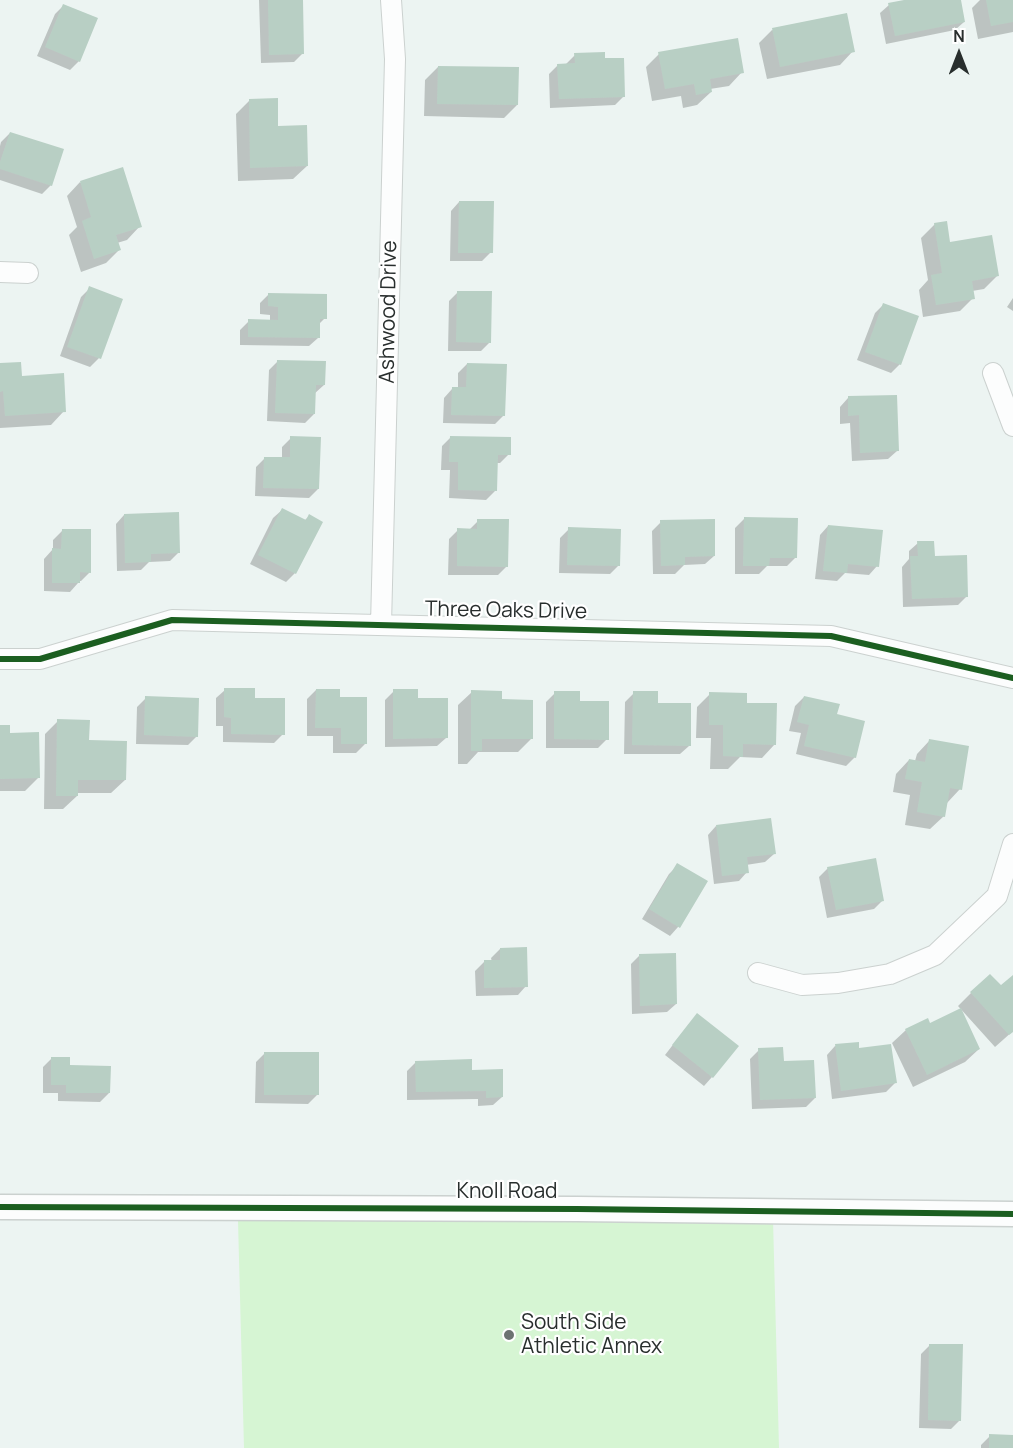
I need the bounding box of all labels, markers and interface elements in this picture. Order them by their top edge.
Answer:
north arrow [929,24,989,84]
text: N [953,25,965,47]
street label: Ashwood Drive [375,240,403,384]
street label: Three Oaks Drive [425,597,587,625]
street label: Knoll Road [456,1179,558,1205]
place label: South Side Athletic Annex [521,1310,662,1360]
marker: South Side Athletic Annex [502,1328,516,1342]

